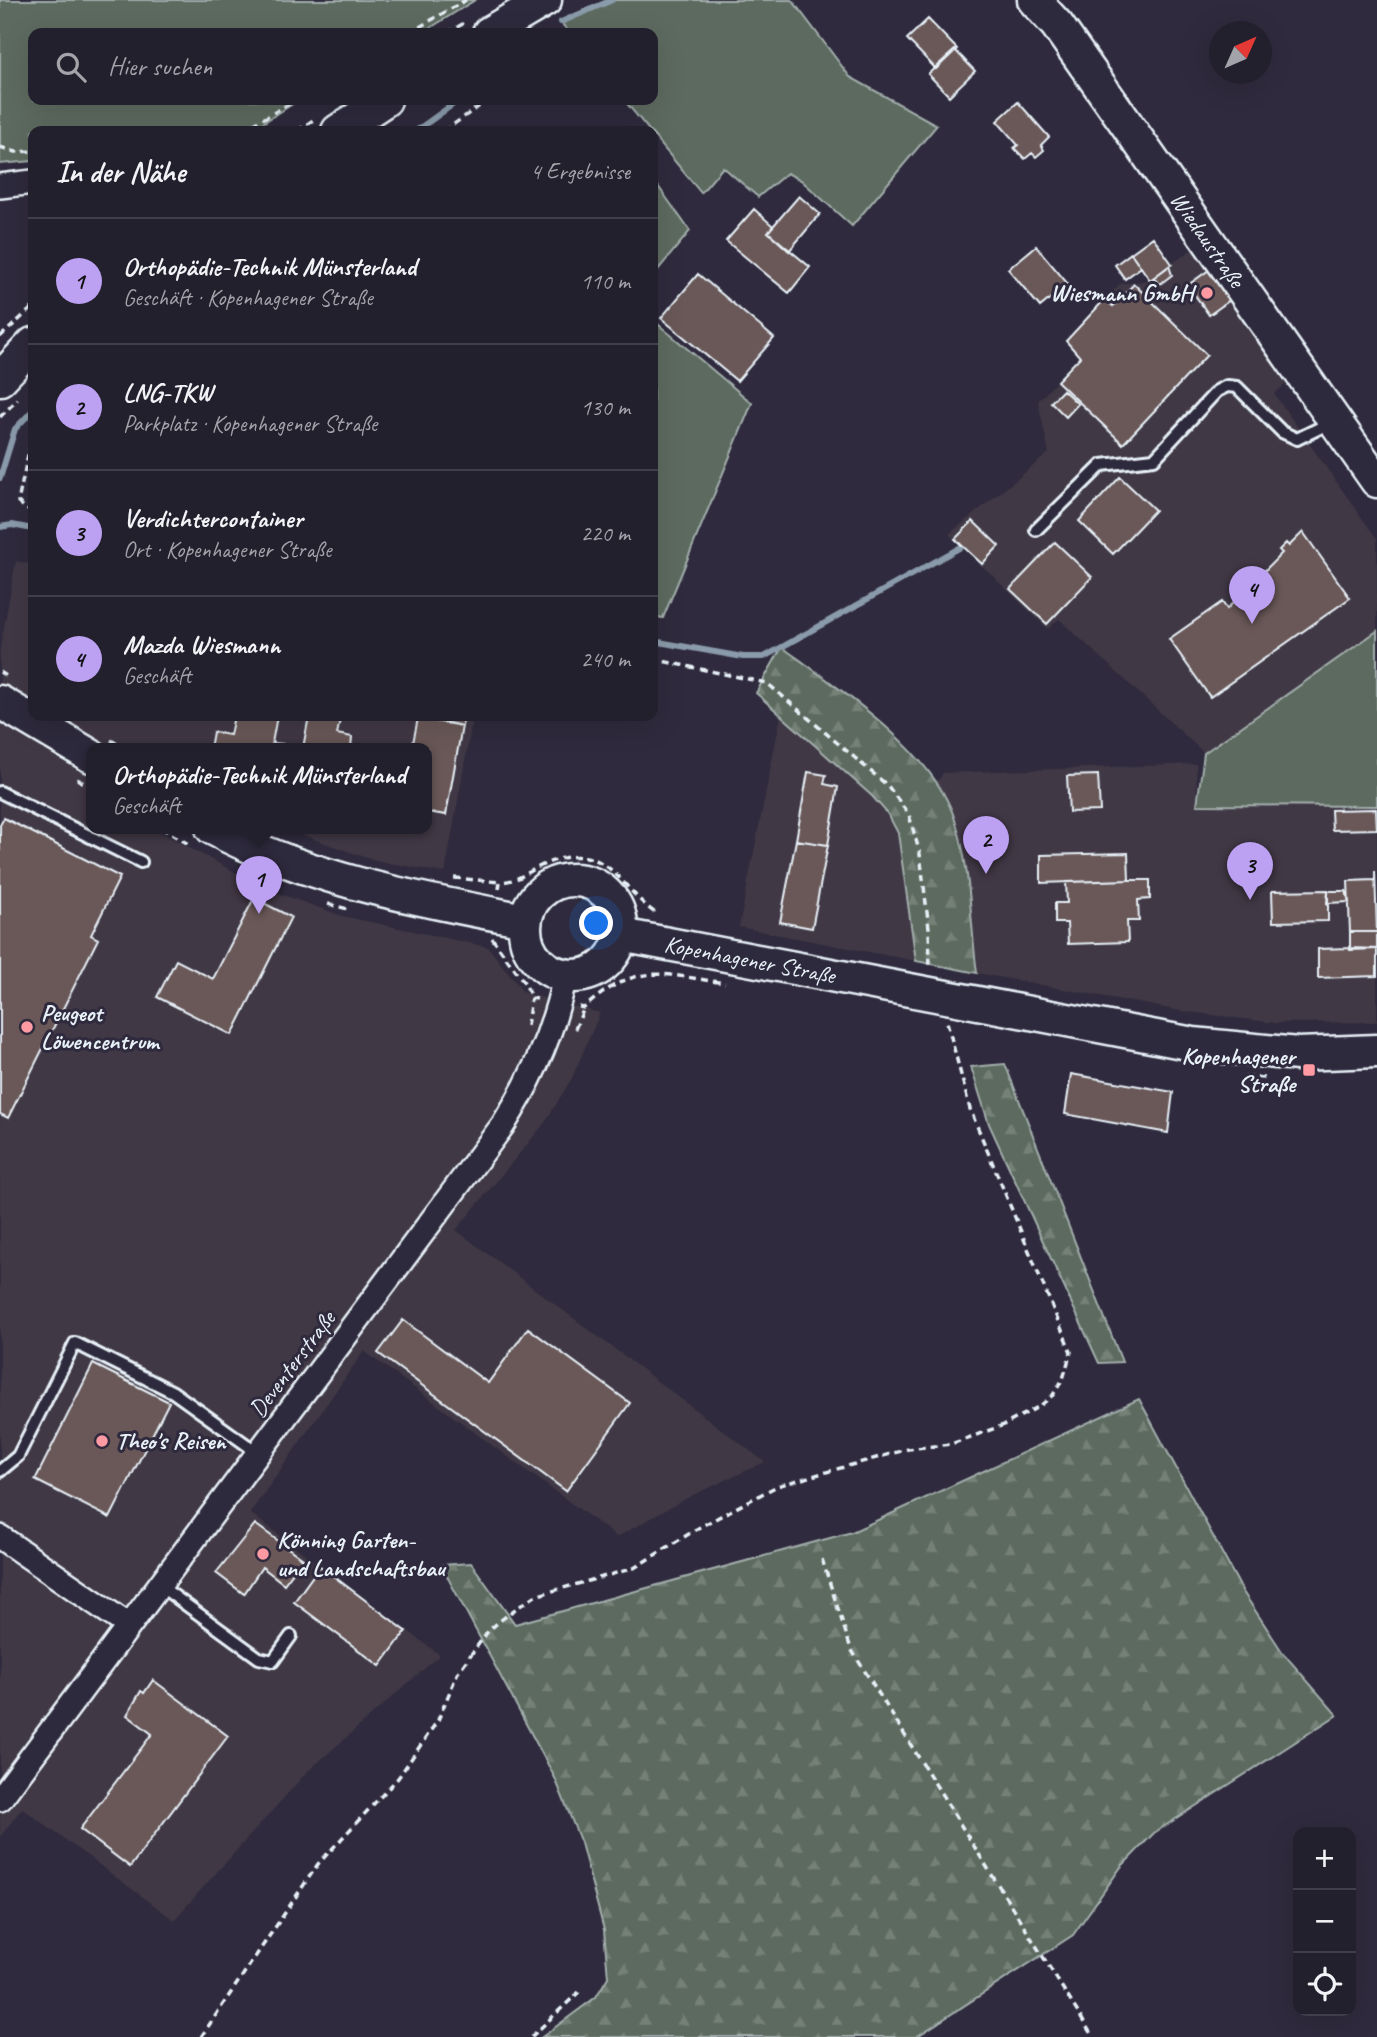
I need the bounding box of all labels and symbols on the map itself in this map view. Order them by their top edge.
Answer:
north arrow [1209,21,1272,84]
street label: Wiedaustraße [1164,186,1253,295]
place label: Wiesmann GmbH [1050,278,1197,308]
marker: Wiesmann GmbH [1199,285,1215,301]
pin: 4 [1229,566,1275,624]
pin: 2 [963,816,1009,874]
pin: 3 [1227,842,1273,900]
pin: 1 [236,856,282,914]
your location [579,906,613,940]
street label: Kopenhagener Straße [662,929,840,991]
place label: Peugeot Löwencentrum [41,998,161,1056]
marker: Peugeot Löwencentrum [19,1019,35,1035]
place label: Kopenhagener Straße [1182,1041,1297,1099]
marker: Kopenhagener Straße [1301,1062,1317,1078]
street label: Deventerstraße [242,1303,343,1423]
place label: Theo's Reisen [116,1426,227,1456]
marker: Theo's Reisen [94,1433,110,1449]
place label: Könning Garten- und Landschaftsbau [277,1525,447,1583]
marker: Könning Garten- und Landschaftsbau [255,1546,271,1562]

